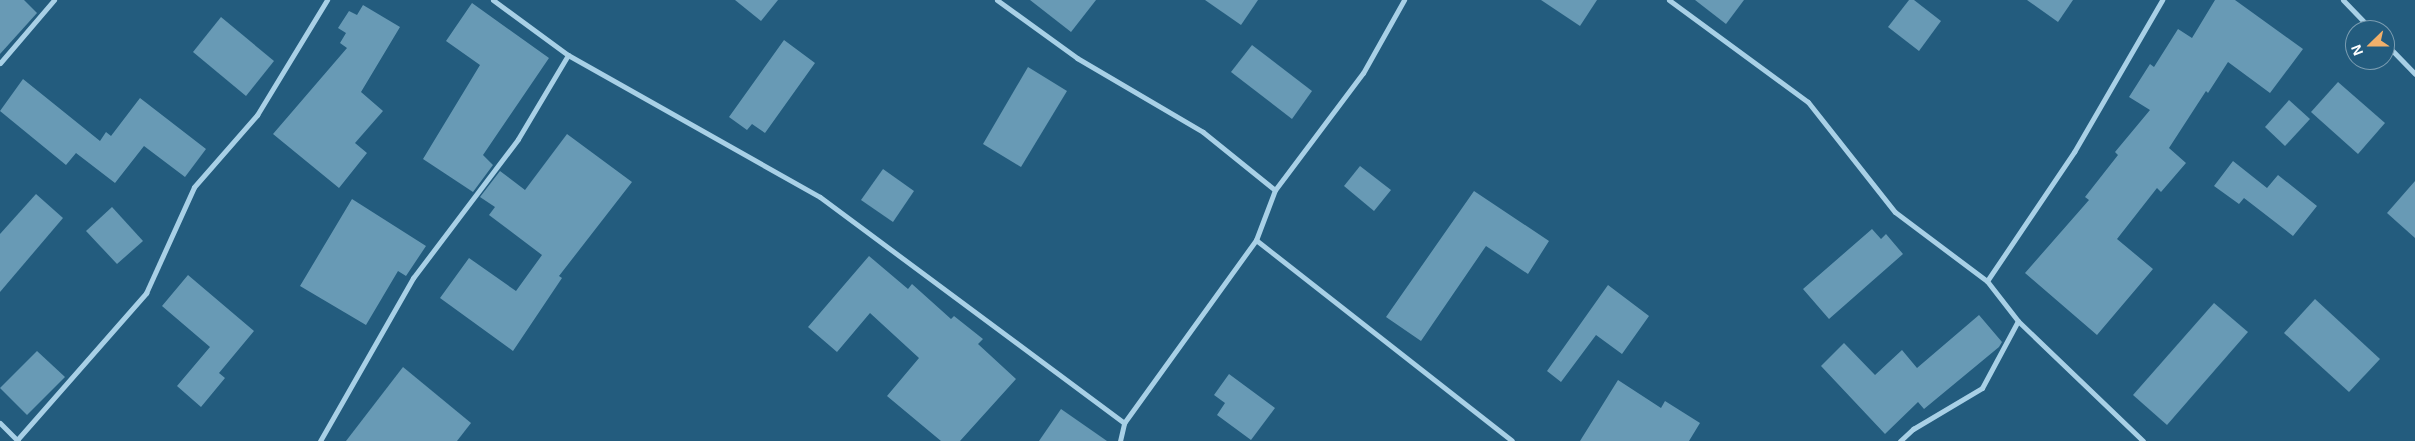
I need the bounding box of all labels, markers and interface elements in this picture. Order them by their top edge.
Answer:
north arrow [2345,20,2395,70]
text: N [2348,43,2366,58]

